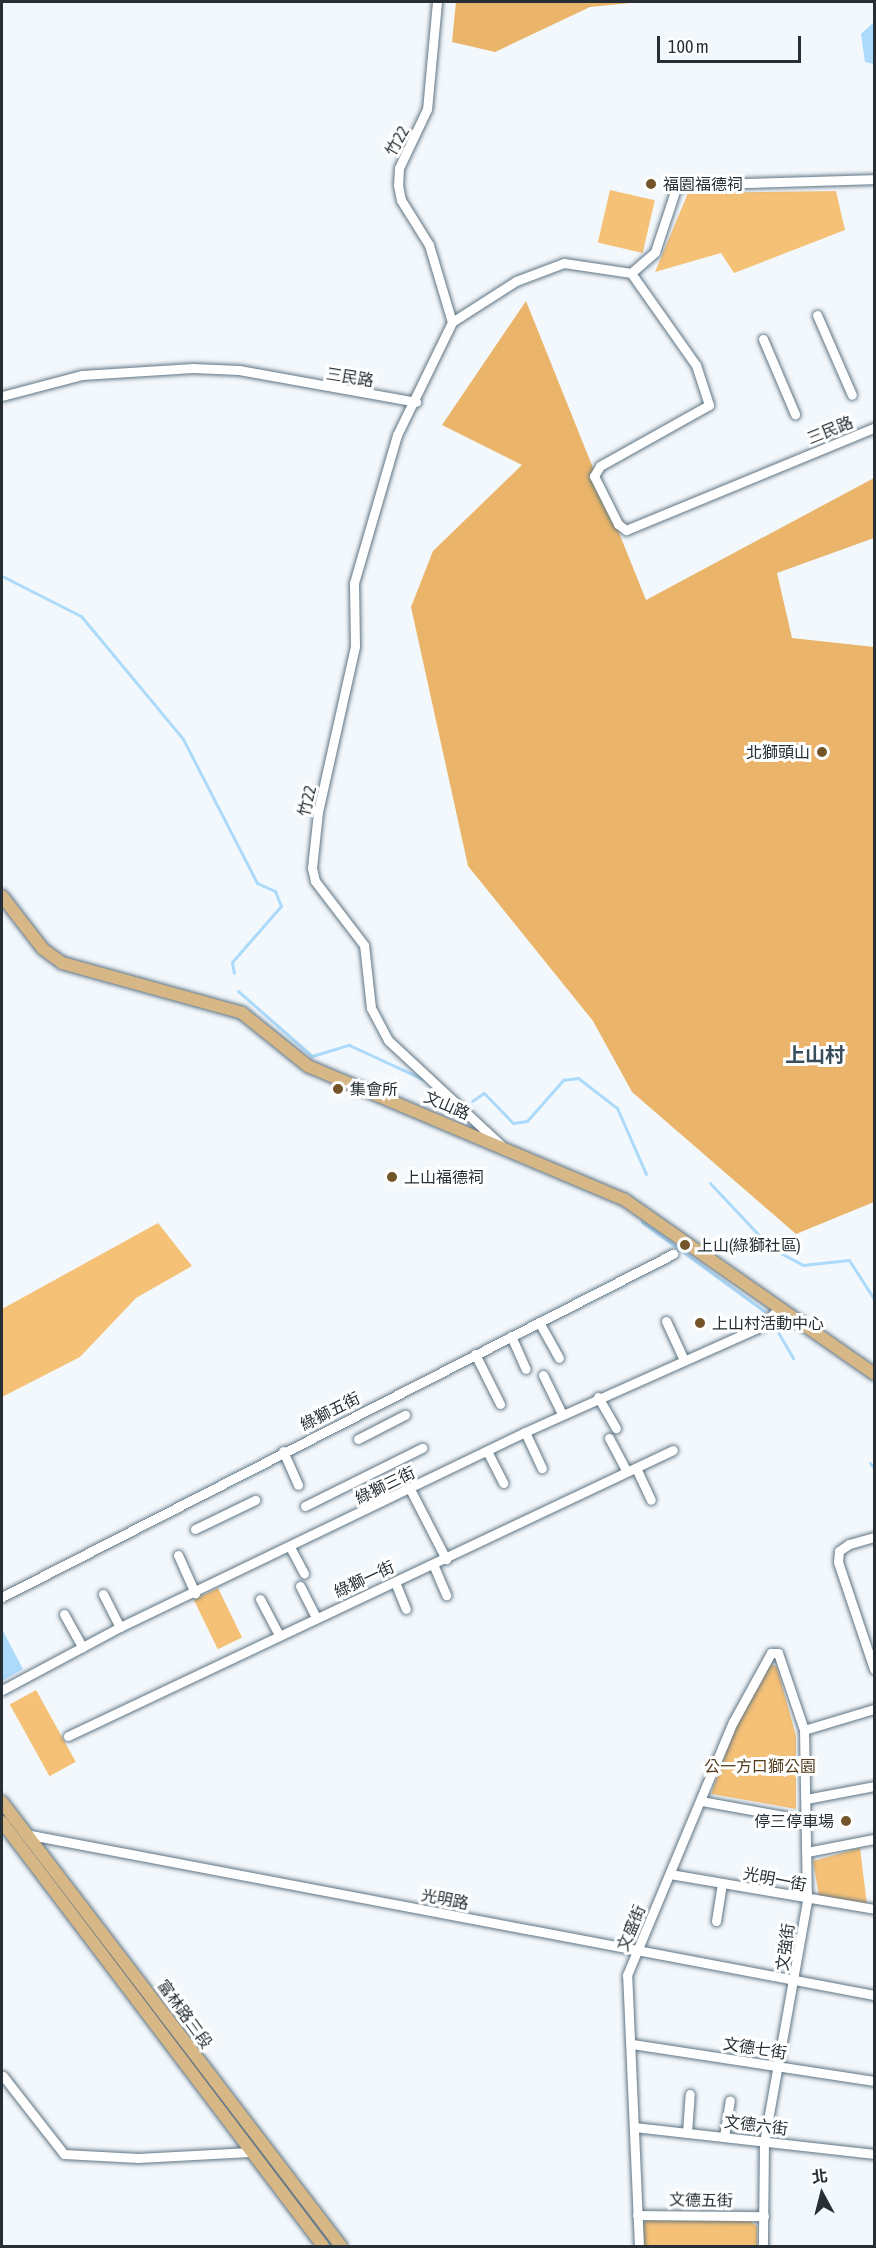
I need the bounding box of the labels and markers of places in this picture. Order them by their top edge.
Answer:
place label: 福園福德祠 [663,174,743,194]
marker: 福園福德祠 [644,177,658,191]
place label: 北獅頭山 [746,742,810,762]
marker: 北獅頭山 [815,745,829,759]
place label: 集會所 [350,1079,398,1099]
marker: 集會所 [331,1082,345,1096]
place label: 上山福德祠 [404,1167,484,1187]
marker: 上山福德祠 [385,1170,399,1184]
place label: 上山(綠獅社區) [697,1235,801,1255]
marker: 上山(綠獅社區) [678,1238,692,1252]
place label: 上山村活動中心 [712,1313,824,1333]
marker: 上山村活動中心 [693,1316,707,1330]
place label: 停三停車場 [754,1811,834,1831]
marker: 停三停車場 [839,1814,853,1828]

